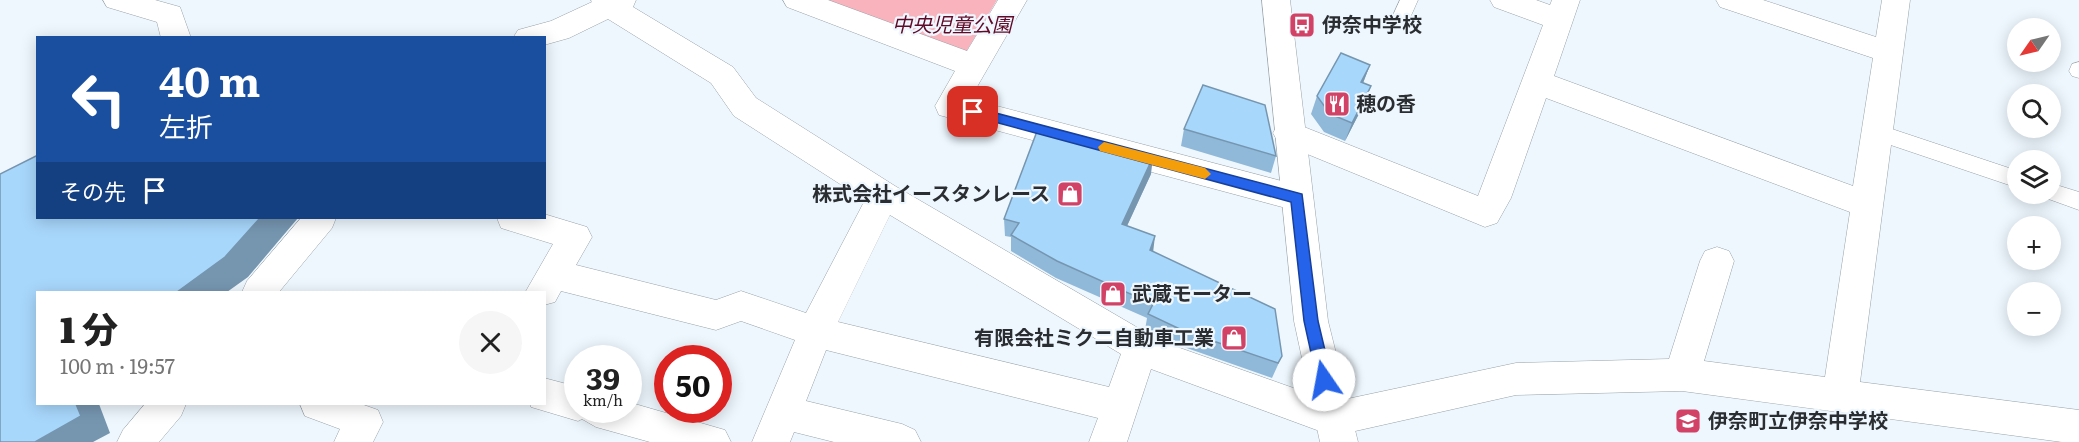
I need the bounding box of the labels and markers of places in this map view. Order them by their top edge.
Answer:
place label: 伊奈中学校 [1322,8,1422,38]
bus stop icon: 伊奈中学校 [1287,10,1317,40]
pin [947,86,998,137]
place label: 穂の香 [1356,87,1416,117]
restaurant icon: 穂の香 [1322,89,1352,119]
place label: 株式会社イースタンレース [812,177,1050,207]
shop icon: 株式会社イースタンレース [1055,179,1085,209]
place label: 武蔵モーター [1132,277,1252,307]
shop icon: 武蔵モーター [1098,279,1128,309]
place label: 有限会社ミクニ自動車工業 [974,321,1214,351]
shop icon: 有限会社ミクニ自動車工業 [1219,323,1249,353]
place label: 伊奈町立伊奈中学校 [1708,404,1888,434]
school or university icon: 伊奈町立伊奈中学校 [1673,406,1703,436]

